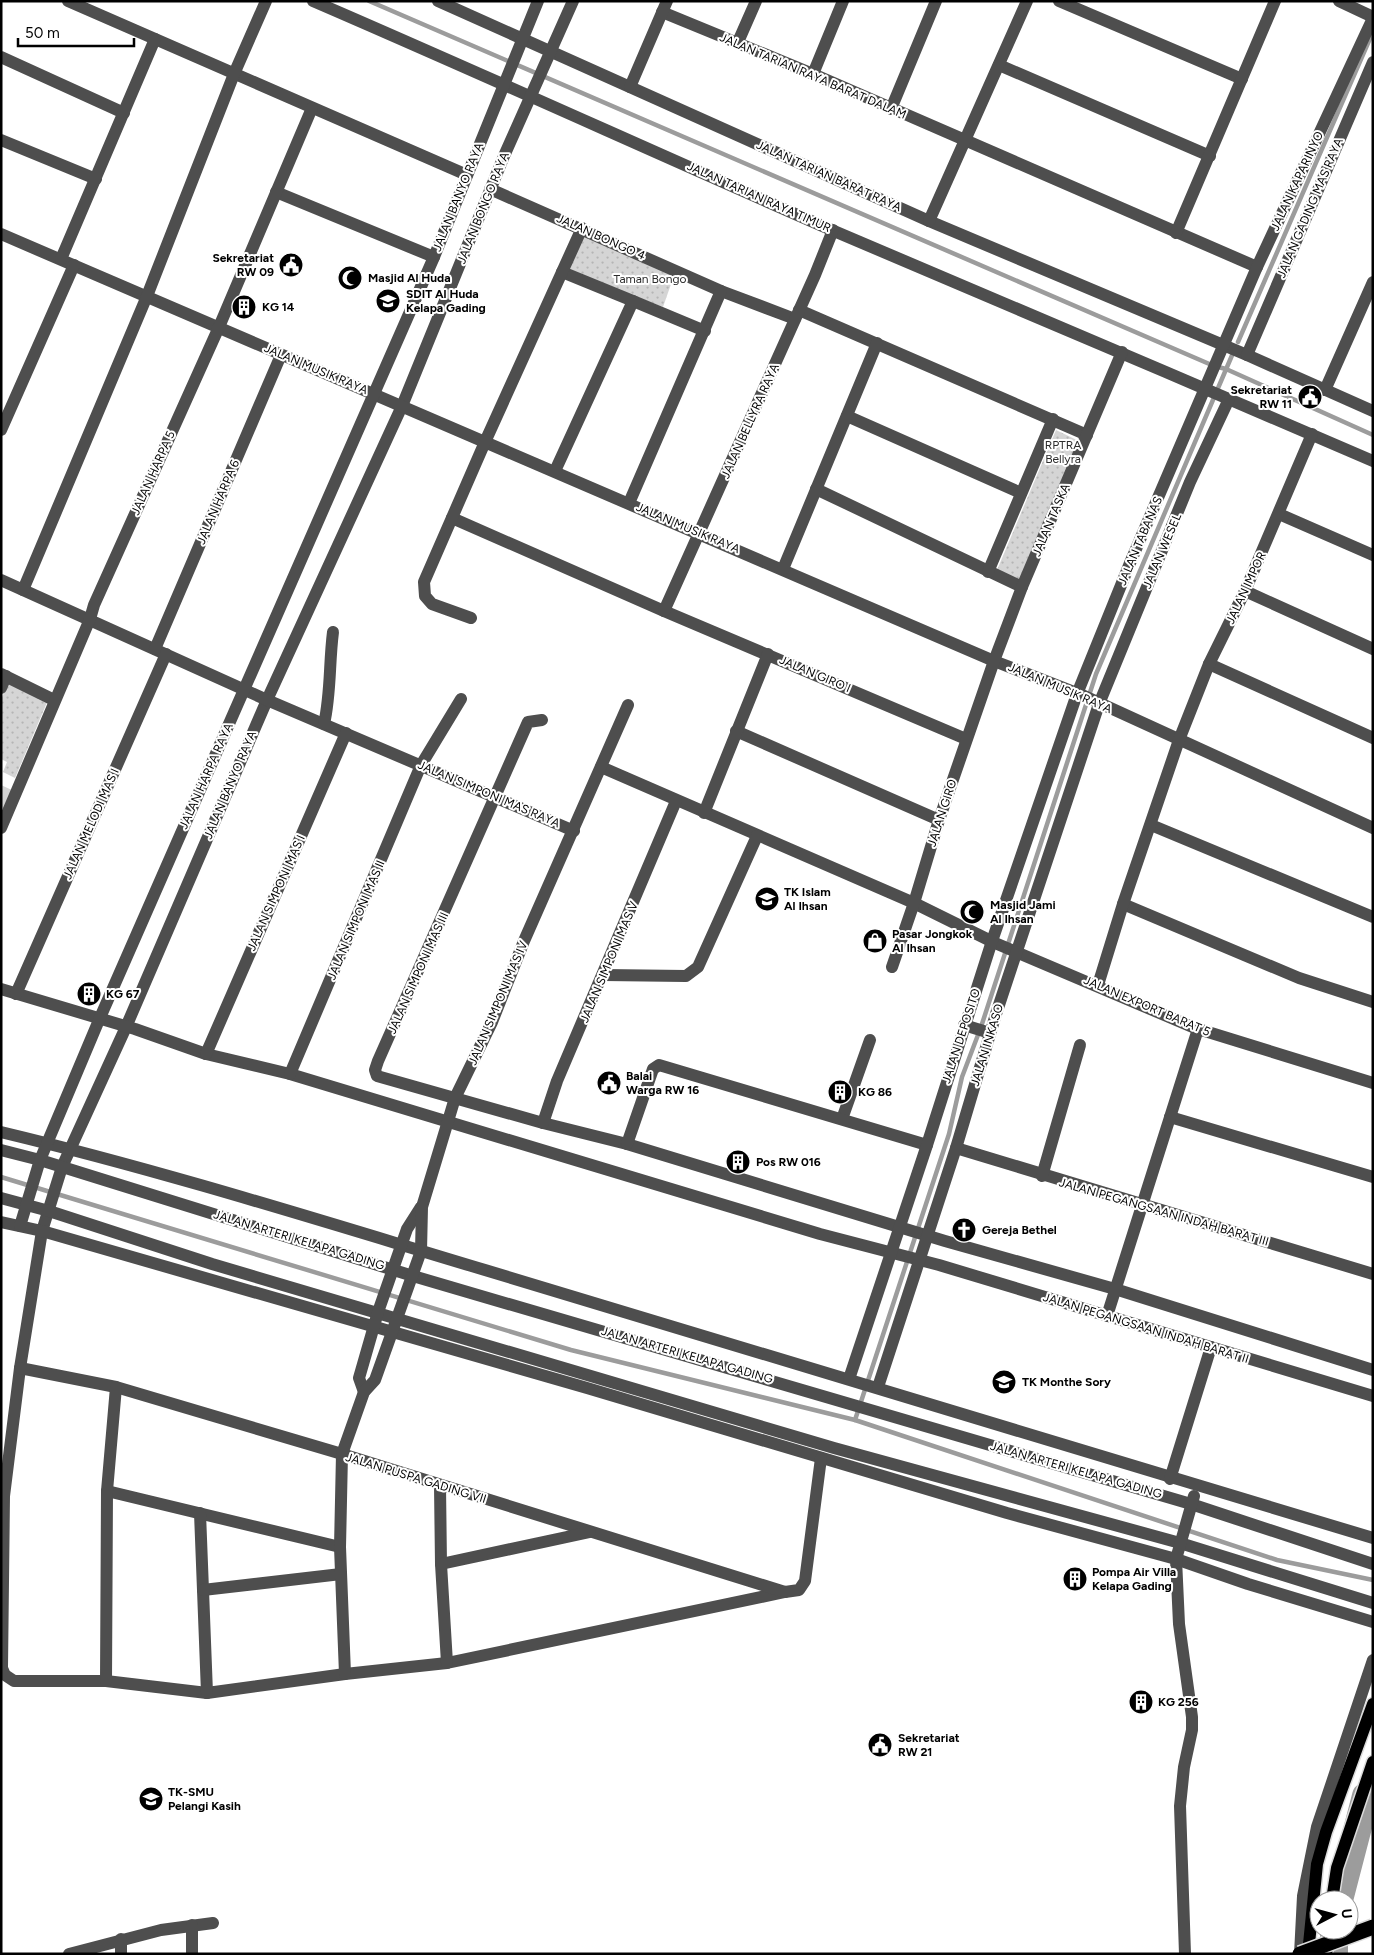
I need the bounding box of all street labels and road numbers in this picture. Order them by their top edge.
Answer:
street label: JALAN TARIAN RAYA BARAT DALAM [718,30,908,122]
street label: JALAN KAPARINYO [1268,129,1326,233]
street label: JALAN GADING MAS RAYA [1274,136,1346,280]
street label: JALAN TARIAN BARAT RAYA [754,138,904,214]
street label: JALAN BANYO RAYA [430,141,486,253]
street label: JALAN BONGO RAYA [454,150,512,266]
street label: JALAN TARIAN RAYA TIMUR [685,159,833,235]
street label: JALAN BONGO 4 [554,211,648,263]
street label: JALAN MUSIK RAYA [262,341,370,397]
street label: JALAN BELLYRA RAYA [718,361,782,481]
street label: JALAN HARPA 5 [128,429,178,517]
street label: JALAN HARPA 6 [194,457,242,546]
street label: JALAN TASKA [1029,482,1073,558]
street label: JALAN TABANAS [1115,494,1165,588]
street label: JALAN MUSIK RAYA [634,500,742,556]
street label: JALAN WESEL [1140,511,1184,591]
street label: JALAN IMPOR [1223,550,1269,626]
street label: JALAN GIRO I [777,653,853,695]
street label: JALAN MUSIK RAYA [1006,660,1114,716]
street label: JALAN HARPA RAYA [176,721,236,831]
street label: JALAN BANYO RAYA [201,729,259,841]
street label: JALAN SIMPONI MAS RAYA [416,758,562,830]
street label: JALAN MELODI MAS I [60,766,122,882]
street label: JALAN GIRO [925,778,959,848]
street label: JALAN SIMPONI MAS I [244,833,308,953]
street label: JALAN SIMPONI MAS II [324,858,388,982]
street label: JALAN SIMPONI MAS V [577,899,641,1025]
street label: JALAN SIMPONI MAS III [385,910,451,1036]
street label: JALAN SIMPONI MAS IV [465,938,531,1067]
street label: JALAN EXPORT BARAT 5 [1082,973,1212,1039]
street label: JALAN DEPOSITO [939,987,983,1085]
street label: JALAN INKASO [968,1002,1006,1088]
street label: JALAN PEGANGSAAN INDAH BARAT III [1057,1175,1271,1249]
street label: JALAN ARTERI KELAPA GADING [212,1207,386,1273]
street label: JALAN PEGANGSAAN INDAH BARAT II [1041,1290,1251,1366]
street label: JALAN ARTERI KELAPA GADING [600,1324,774,1386]
street label: JALAN ARTERI KELAPA GADING [989,1439,1163,1501]
street label: JALAN PUSPA GADING VII [344,1450,488,1506]

